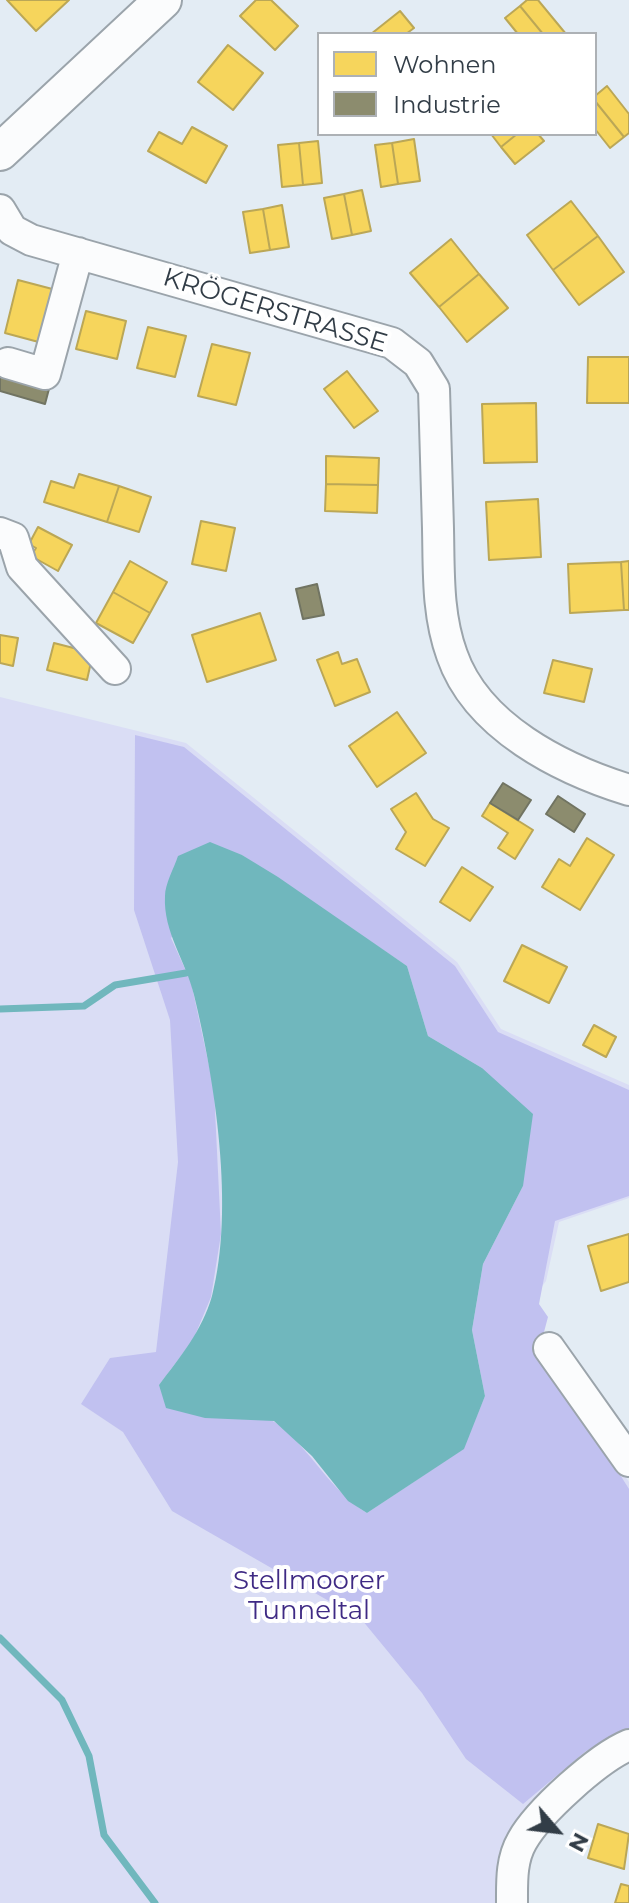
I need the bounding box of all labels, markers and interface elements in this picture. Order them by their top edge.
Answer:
legend [317,32,597,136]
text: Wohnen [393,50,497,79]
text: Industrie [393,90,501,119]
street label: KRÖGERSTRASSE [159,262,391,360]
park label: Stellmoorer Tunneltal [233,1565,385,1626]
north arrow [517,1791,597,1871]
text: N [563,1828,595,1857]

